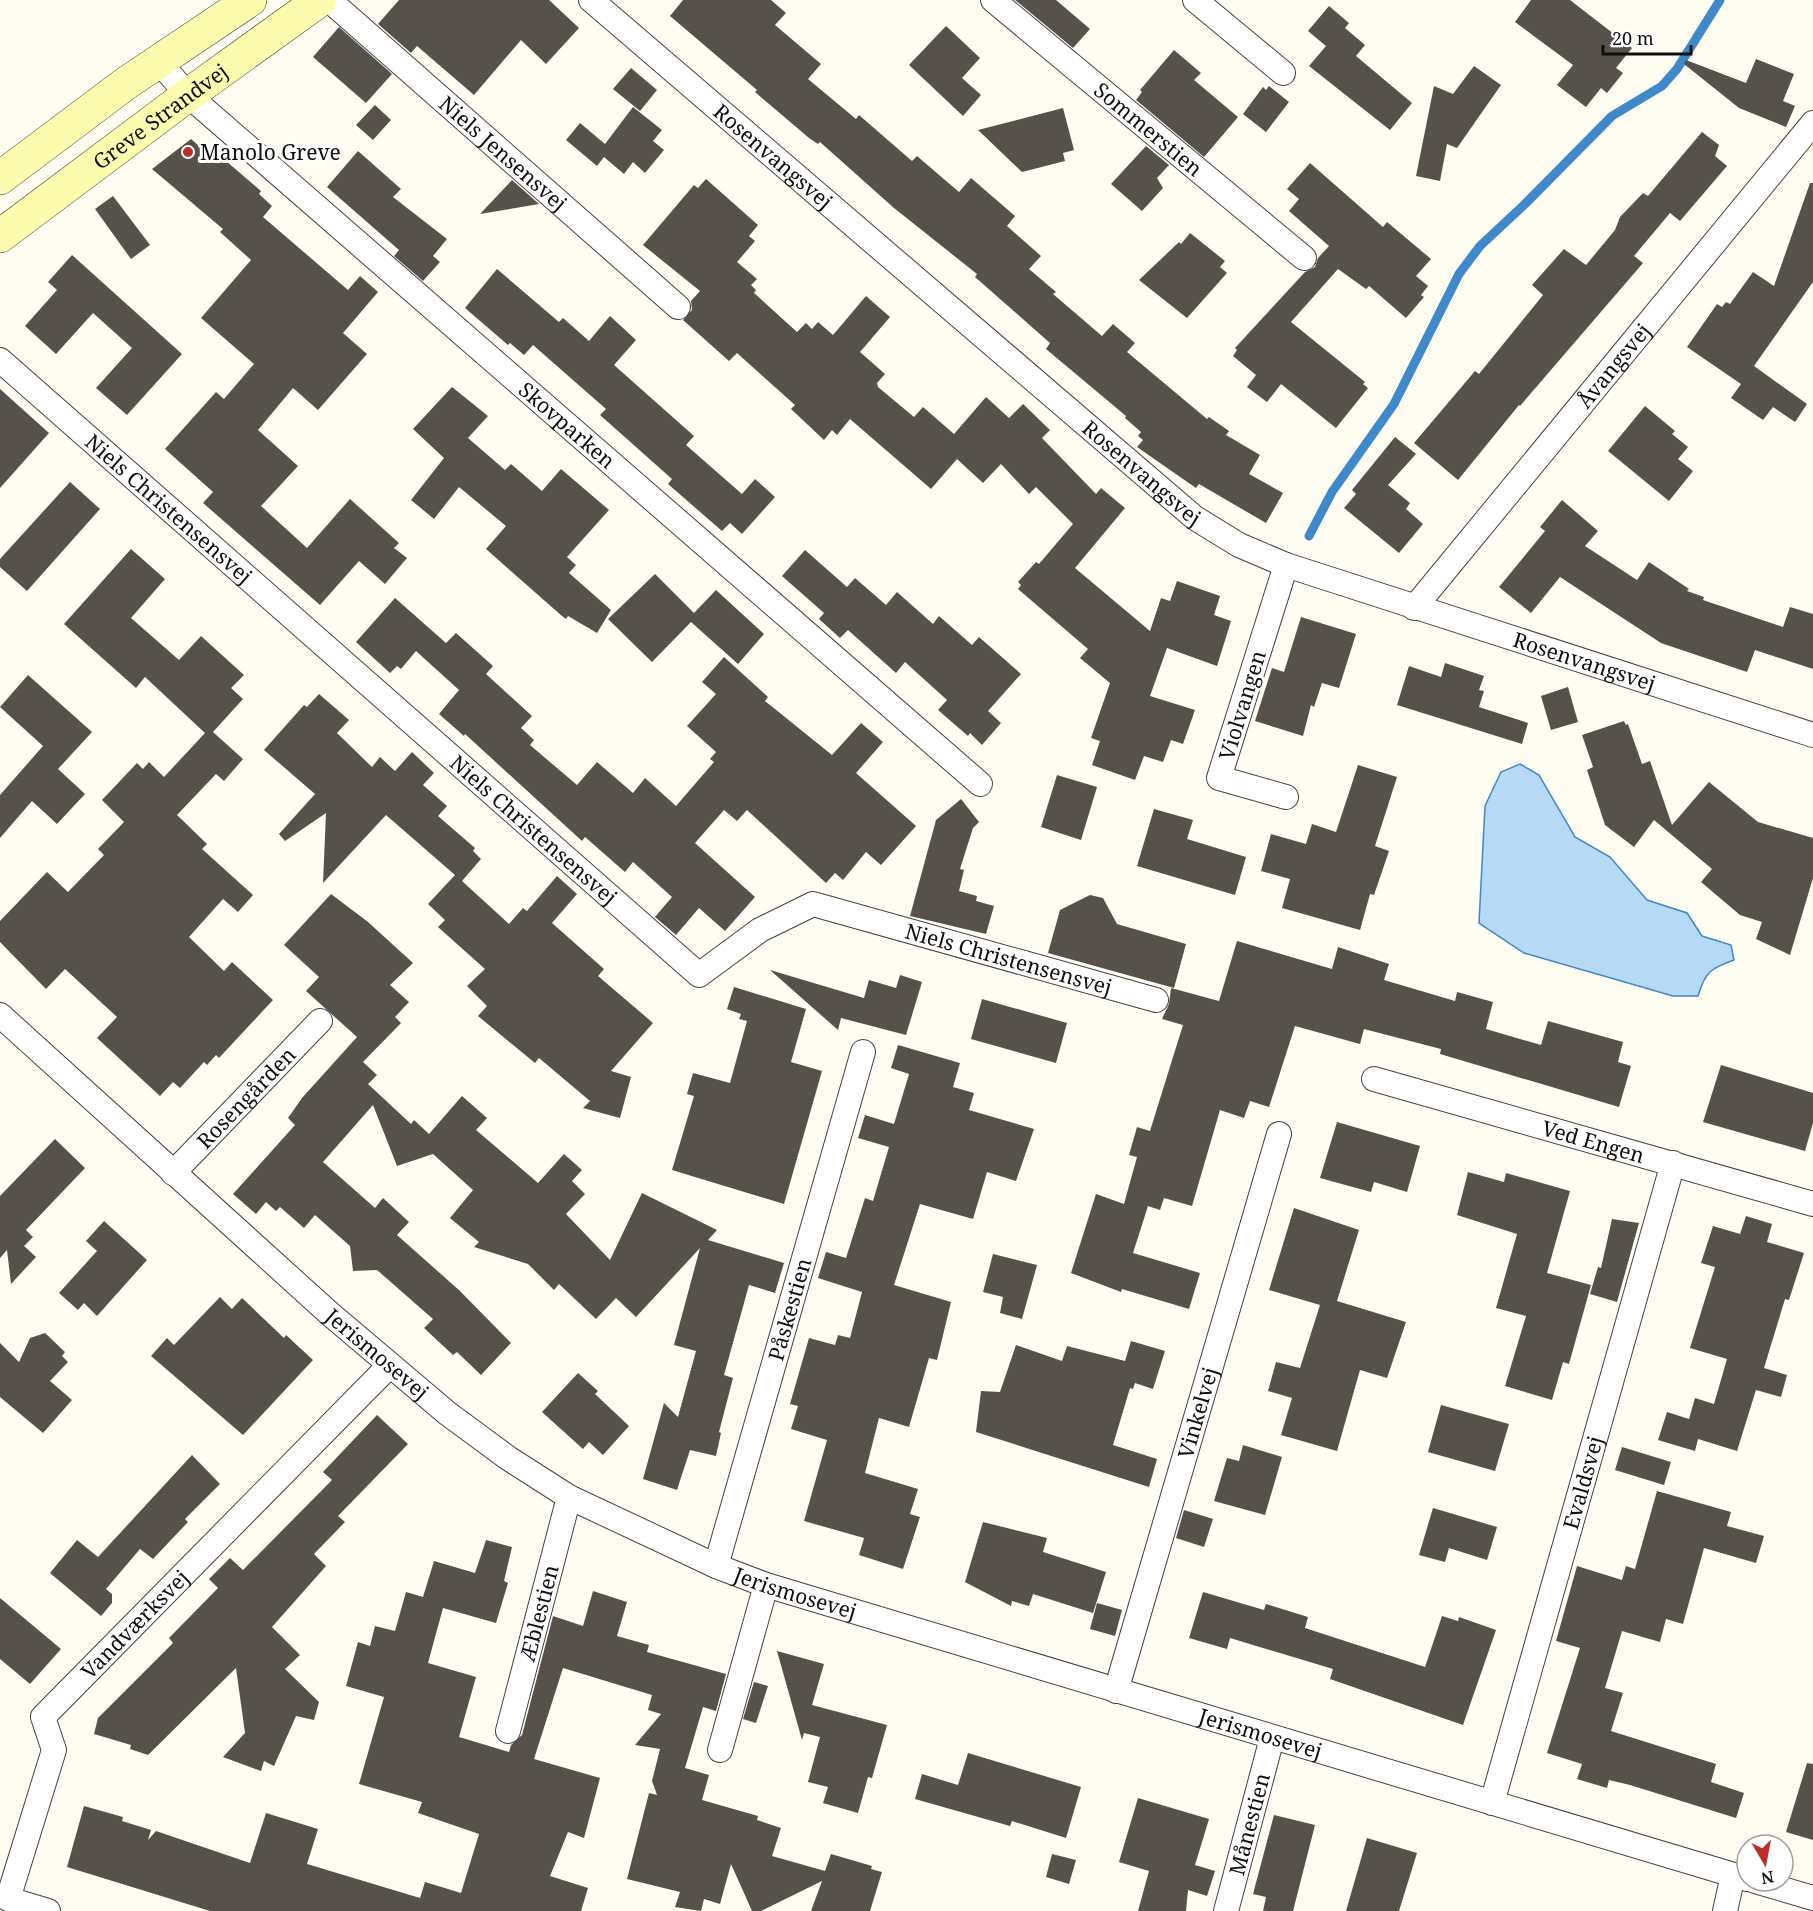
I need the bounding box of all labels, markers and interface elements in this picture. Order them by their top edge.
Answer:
scale bar [1603,18,1692,56]
text: 20 m [1612,26,1654,50]
street label: Greve Strandvej [87,57,233,176]
street label: Sommerstien [1088,76,1209,182]
street label: Niels Jensensvej [433,89,573,217]
street label: Rosenvangsvej [708,97,839,215]
place label: Manolo Greve [200,138,341,166]
marker: Manolo Greve [181,145,195,159]
street label: Åvangsvej [1570,317,1657,414]
street label: Skovparken [513,375,621,475]
street label: Rosenvangsvej [1077,414,1206,532]
street label: Niels Christensensvej [80,428,258,590]
street label: Rosenvangsvej [1510,625,1659,697]
street label: Violvangen [1212,647,1272,763]
street label: Niels Christensensvej [444,749,623,911]
street label: Niels Christensensvej [902,916,1115,1001]
street label: Rosengården [190,1041,302,1154]
street label: Ved Engen [1539,1114,1648,1169]
street label: Påskestien [761,1255,817,1364]
street label: Jerismosevej [319,1301,435,1406]
street label: Vinkelvej [1171,1364,1224,1462]
street label: Evaldsvej [1556,1433,1609,1532]
street label: Jerismosevej [729,1560,860,1625]
street label: Æblestien [513,1561,565,1664]
street label: Vandværksvej [75,1563,195,1685]
street label: Jerismosevej [1195,1701,1326,1765]
street label: Månestien [1222,1770,1276,1878]
north arrow [1735,1833,1795,1893]
text: N [1759,1866,1776,1890]

